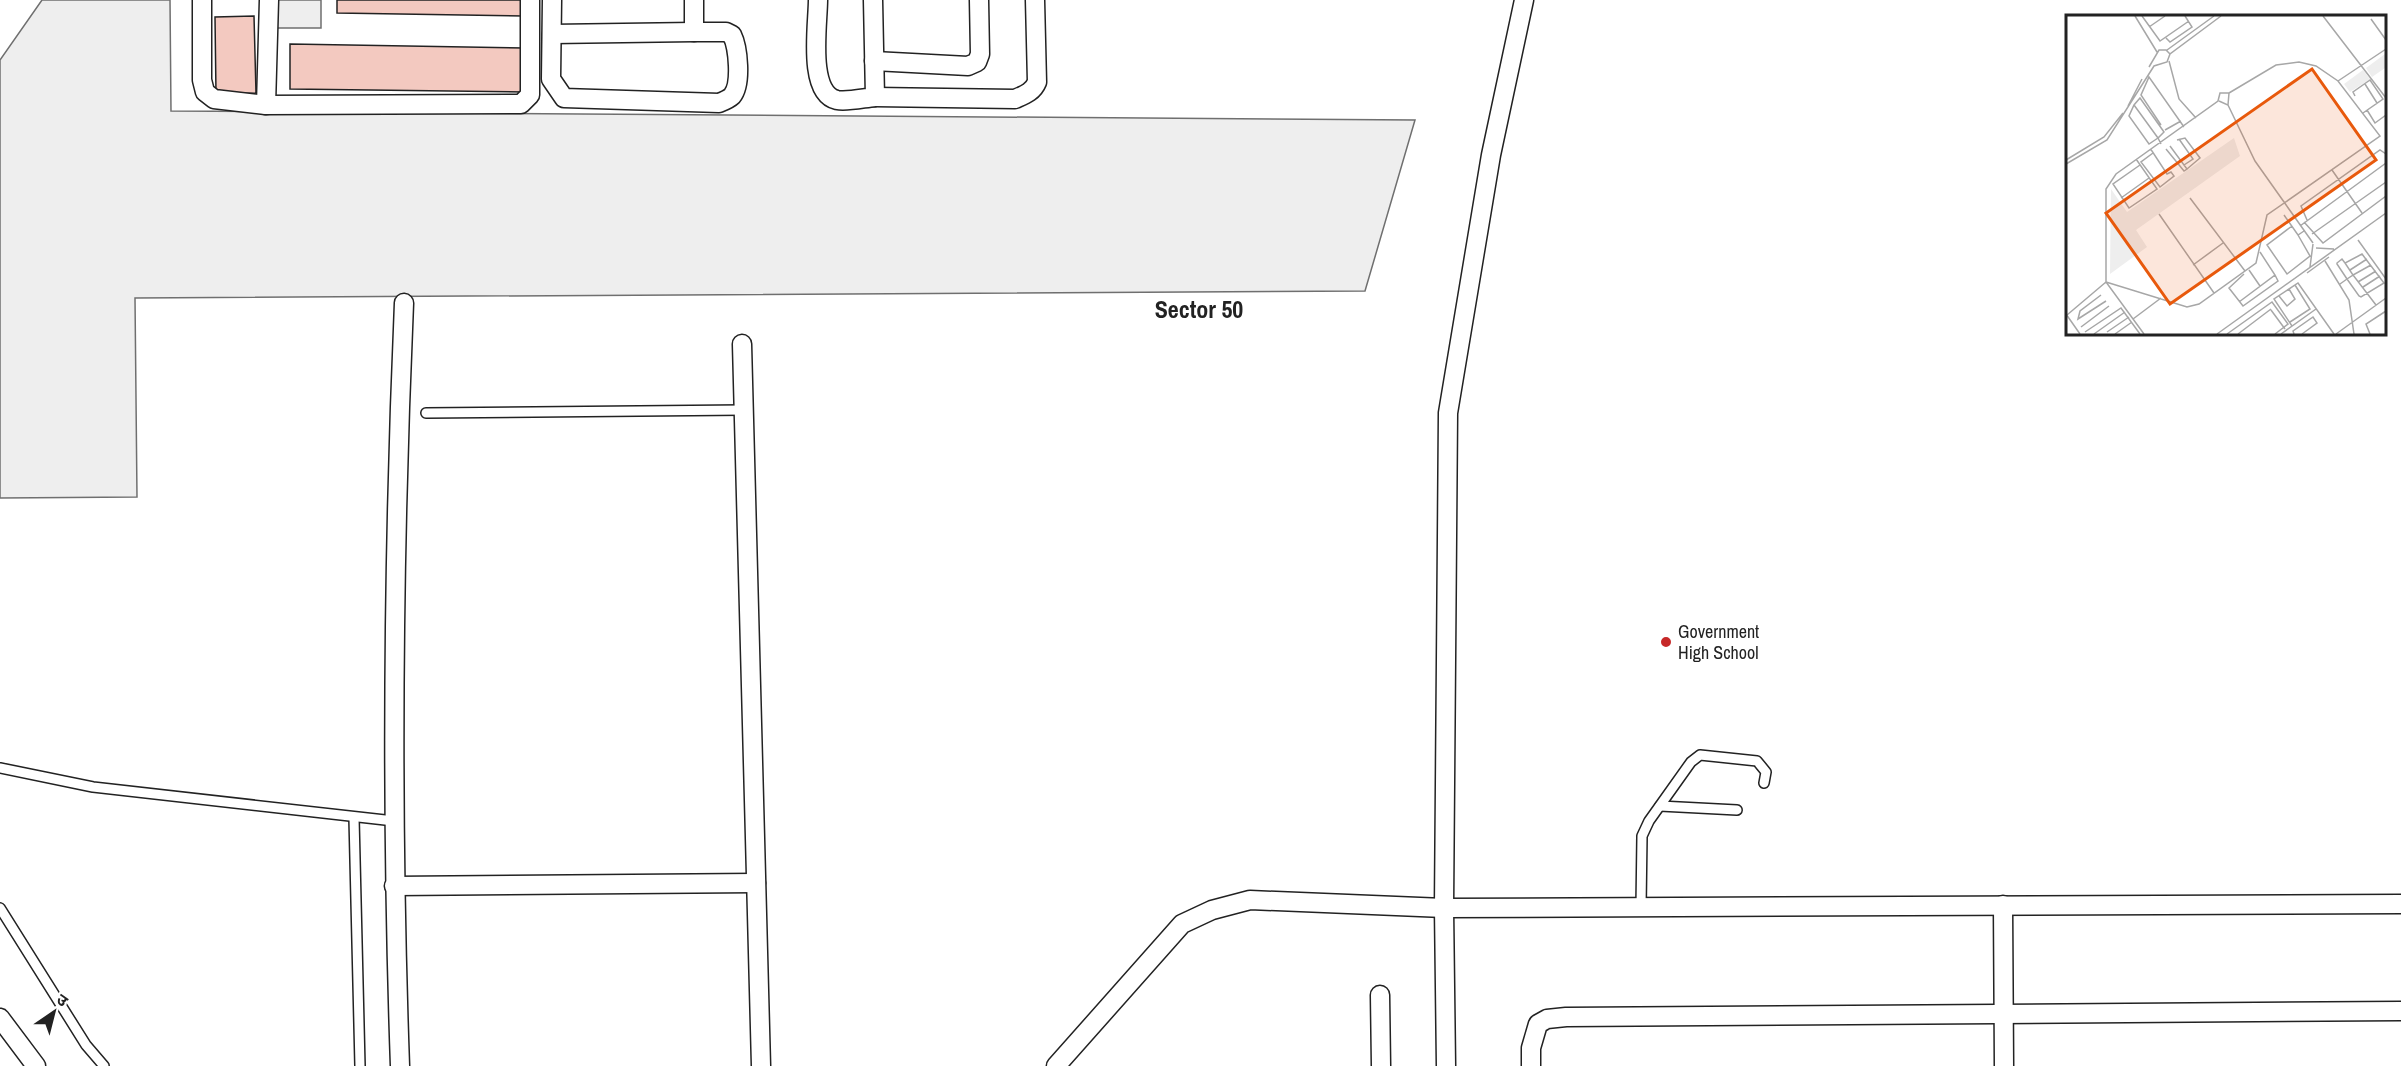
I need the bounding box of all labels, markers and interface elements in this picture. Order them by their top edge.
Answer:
inset map [2066,15,2386,334]
district label: Sector 50 [1155,293,1243,325]
place label: Government High School [1678,619,1759,665]
marker: Government High School [1659,635,1673,649]
north arrow [24,982,84,1042]
text: उ [52,988,73,1012]

